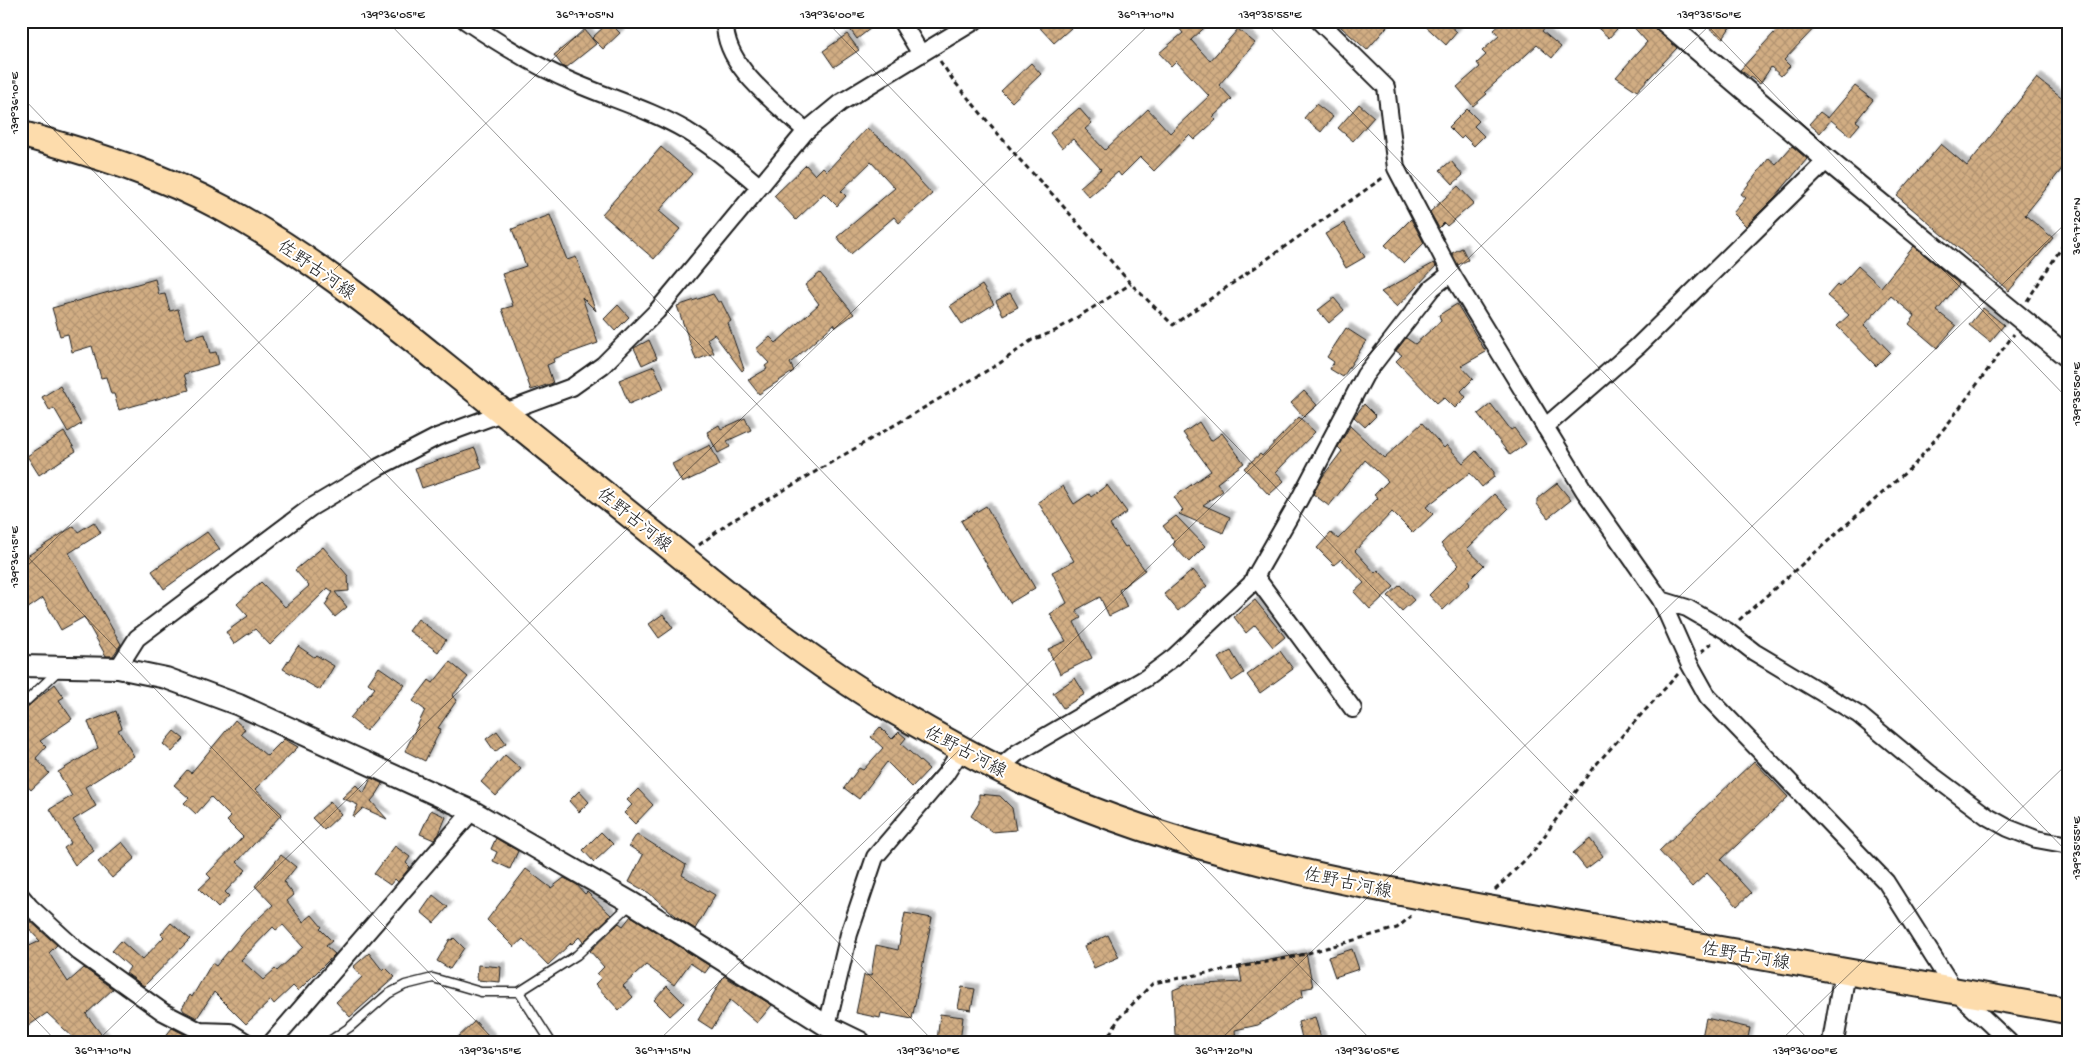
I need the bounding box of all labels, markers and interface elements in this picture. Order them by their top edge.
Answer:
text: 139°36'05"E [360,9,425,23]
text: 36°17'05"N [555,9,614,23]
text: 139°36'00"E [799,9,864,23]
text: 36°17'10"N [1117,9,1174,23]
text: 139°35'55"E [1237,9,1302,23]
text: 139°35'50"E [1676,9,1741,23]
text: 139°36'10"E [9,71,23,135]
text: 36°17'20"N [2071,197,2085,256]
street label: 佐野古河線 [273,236,359,305]
text: 139°35'50"E [2071,362,2085,427]
street label: 佐野古河線 [592,484,676,557]
text: 139°36'15"E [9,526,23,589]
street label: 佐野古河線 [920,722,1010,784]
text: 139°35'55"E [2071,816,2085,881]
street label: 佐野古河線 [1301,864,1394,904]
street label: 佐野古河線 [1699,938,1792,976]
text: 36°17'10"N [74,1045,131,1059]
text: 139°36'15"E [458,1045,521,1059]
text: 36°17'15"N [634,1045,691,1059]
text: 139°36'10"E [896,1045,960,1059]
text: 36°17'20"N [1194,1045,1253,1059]
text: 139°36'05"E [1334,1045,1399,1059]
text: 139°36'00"E [1772,1045,1837,1059]

